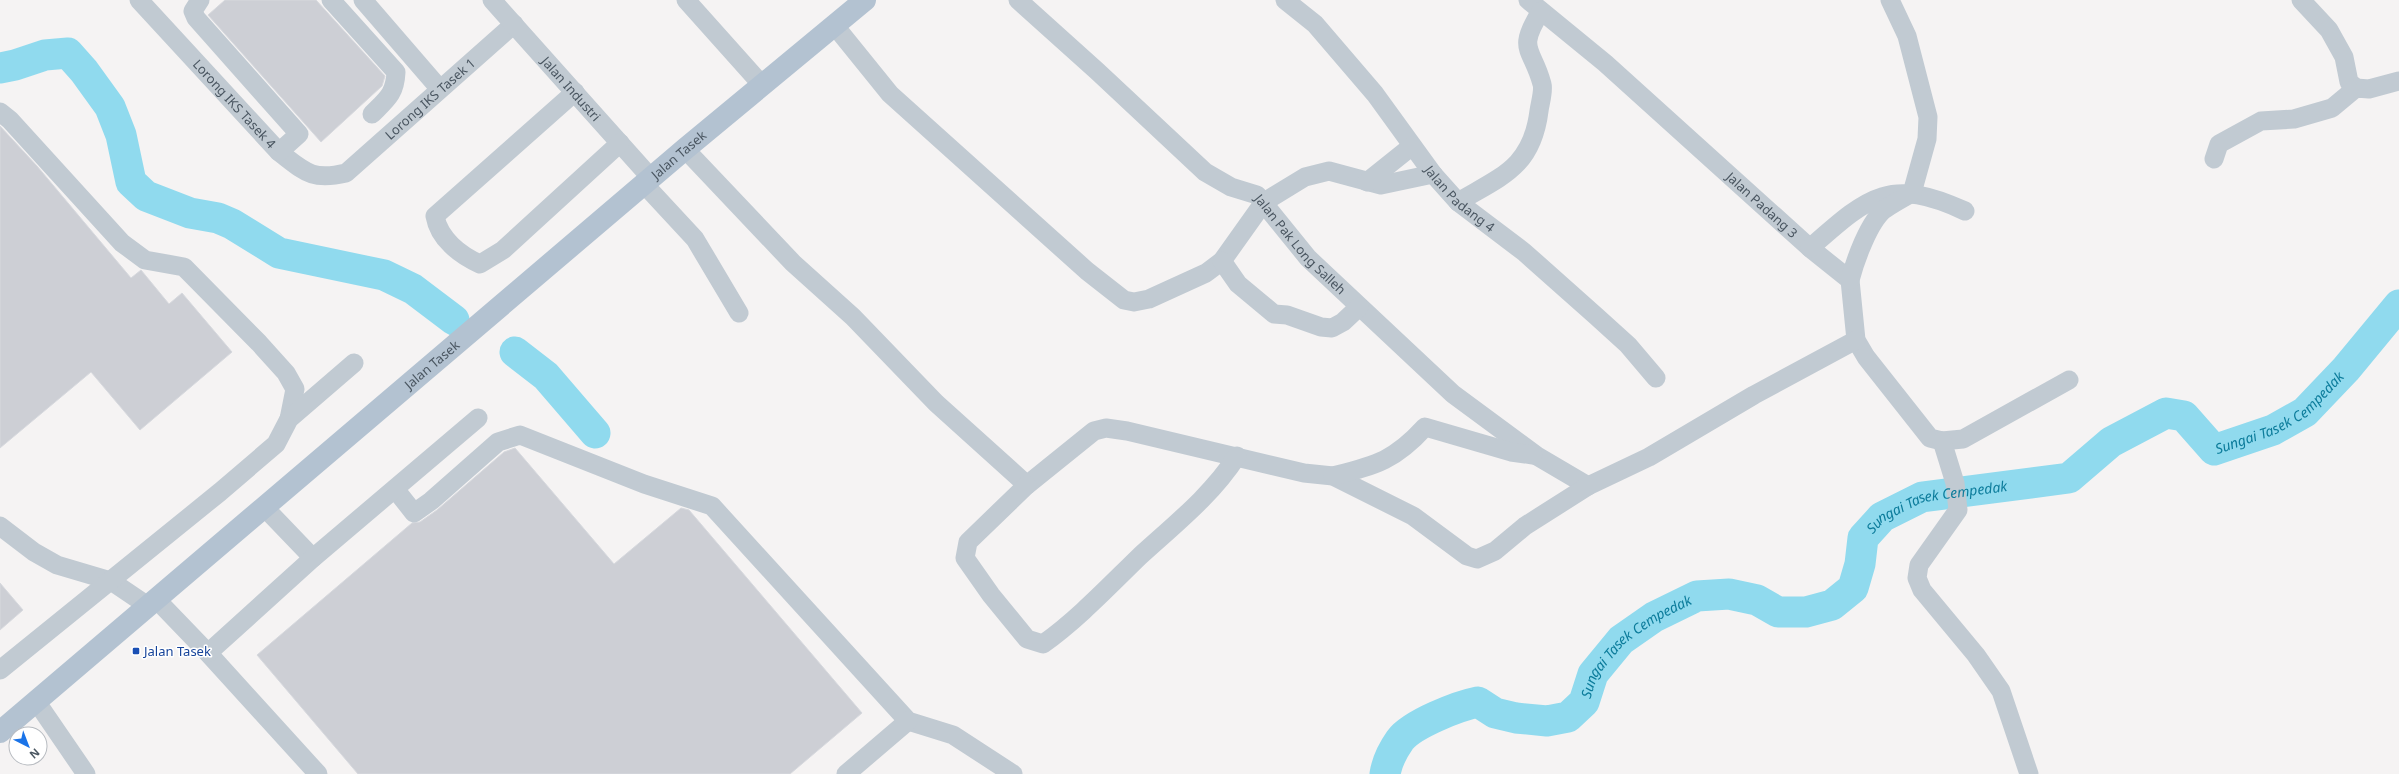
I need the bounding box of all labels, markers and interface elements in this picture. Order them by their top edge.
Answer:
street label: Jalan Industri [536,51,605,125]
street label: Lorong IKS Tasek 1 [381,54,479,143]
street label: Lorong IKS Tasek 4 [189,55,280,153]
street label: Jalan Tasek [646,126,710,184]
street label: Jalan Padang 4 [1420,160,1499,236]
street label: Jalan Padang 3 [1721,166,1802,242]
street label: Jalan Pak Long Salleh [1249,189,1350,298]
street label: Jalan Tasek [399,336,463,394]
water label: Sungai Tasek Cempedak [2212,366,2348,458]
water label: Sungai Tasek Cempedak [1862,476,2009,537]
water label: Sungai Tasek Cempedak [1576,590,1695,700]
place label: Jalan Tasek [142,642,211,660]
marker: Jalan Tasek [131,646,141,656]
north arrow [8,726,48,766]
text: N [27,745,43,762]

